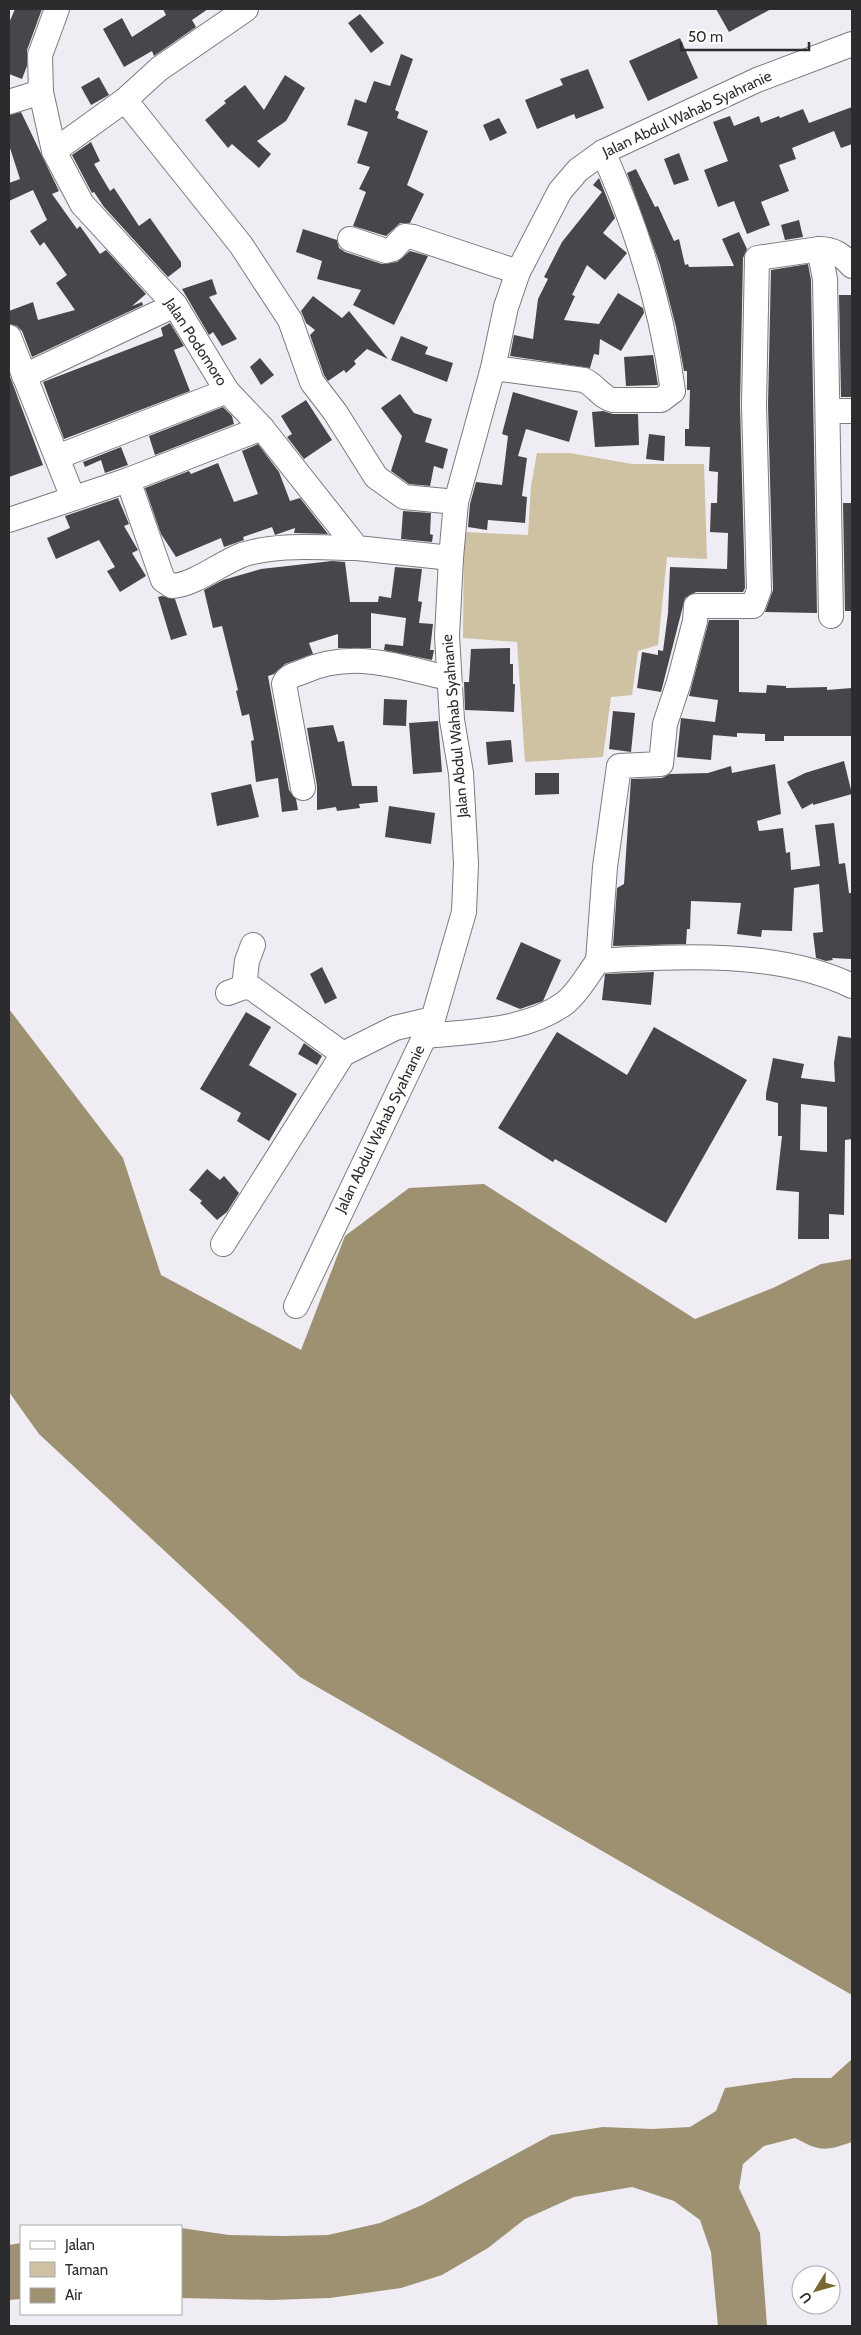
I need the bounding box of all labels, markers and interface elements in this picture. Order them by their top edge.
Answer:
scale bar [681,20,808,52]
text: 50 m [688,28,723,46]
street label: Jalan Abdul Wahab Syahranie [599,67,775,162]
street label: Jalan Podomoro [160,294,231,389]
street label: Jalan Abdul Wahab Syahranie [438,633,472,820]
street label: Jalan Abdul Wahab Syahranie [331,1042,429,1217]
legend [20,2225,182,2315]
text: Jalan [64,2236,95,2254]
text: Taman [65,2261,108,2279]
north arrow [791,2265,841,2315]
text: Air [65,2286,82,2304]
text: U [795,2288,816,2307]

